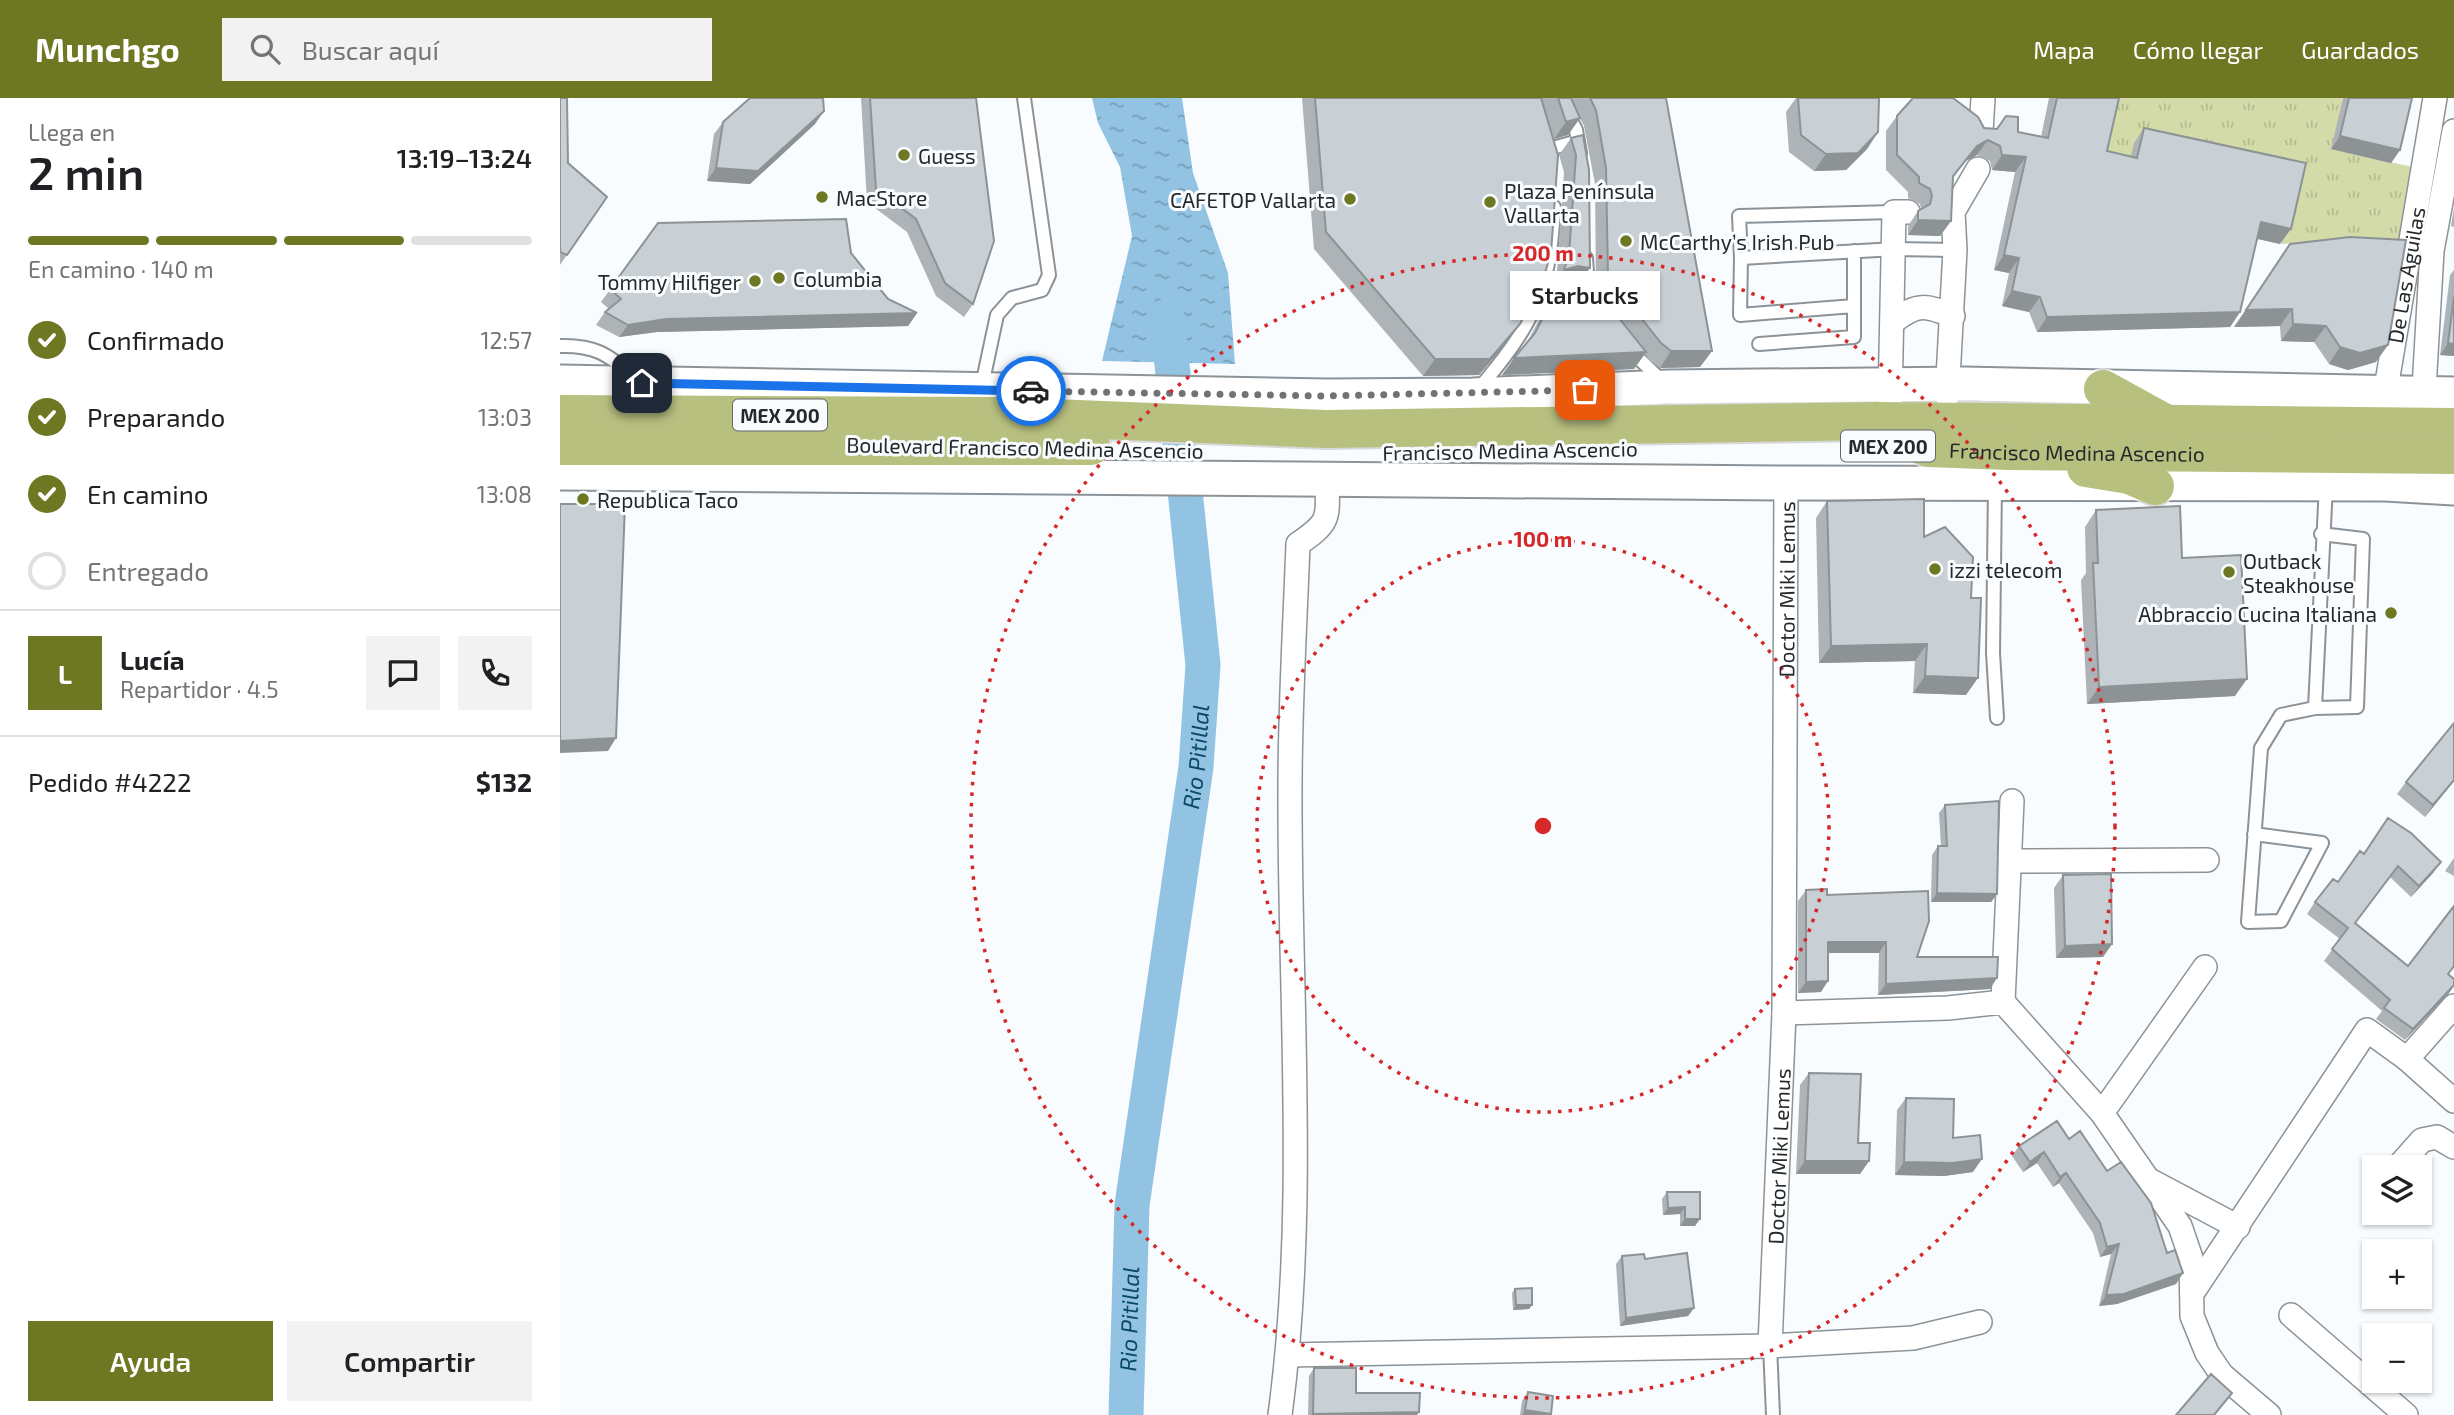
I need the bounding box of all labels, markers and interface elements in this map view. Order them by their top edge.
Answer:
search box [222,18,712,81]
text: Munchgo [35,29,180,69]
icon: search [246,30,284,68]
text: Buscar aquí [302,34,439,65]
text: Mapa [2033,35,2095,64]
text: Cómo llegar [2133,35,2263,64]
text: Guardados [2301,35,2419,64]
text: Llega en [28,118,115,146]
text: 13:19–13:24 [397,142,532,173]
place label: Guess [918,143,976,168]
text: 2 min [28,144,144,199]
marker: Guess [896,147,912,163]
place label: Plaza Península Vallarta [1504,178,1655,227]
place label: MacStore [836,185,927,210]
place label: CAFETOP Vallarta [1170,187,1336,212]
marker: MacStore [814,189,830,205]
marker: CAFETOP Vallarta [1342,191,1358,207]
marker: Plaza Península Vallarta [1482,194,1498,210]
street label: De Las Aguilas [2381,205,2429,345]
place label: McCarthy’s Irish Pub [1640,229,1835,254]
marker: McCarthy’s Irish Pub [1618,233,1634,249]
text: 200 m [1512,240,1574,265]
text: En camino · 140 m [28,255,214,283]
place label: Columbia [793,266,882,291]
place label: Tommy Hilfiger [598,269,742,294]
marker: Columbia [771,270,787,286]
callout: Starbucks [1510,271,1660,320]
marker: Tommy Hilfiger [747,273,763,289]
text: Starbucks [1531,281,1639,309]
icon: check [28,321,66,359]
text: Confirmado [87,324,225,355]
text: 12:57 [480,326,532,354]
pin [612,353,672,413]
courier [996,356,1066,426]
pin [1555,360,1615,420]
icon: home [623,364,661,402]
icon: bag [1566,371,1604,409]
icon: car [1012,372,1050,410]
icon: check [28,398,66,436]
road number: MEX 200 [733,400,827,430]
text: Preparando [87,401,225,432]
text: 13:03 [478,403,532,431]
road number: MEX 200 [1841,430,1935,462]
street label: Boulevard Francisco Medina Ascencio [846,431,1204,463]
street label: Francisco Medina Ascencio [1382,435,1638,465]
street label: Francisco Medina Ascencio [1949,436,2205,465]
icon: check [28,475,66,513]
text: En camino [87,478,209,509]
text: 13:08 [477,480,532,508]
place label: Republica Taco [597,487,739,512]
marker: Republica Taco [575,491,591,507]
street label: Doctor Miki Lemus [1773,501,1798,678]
text: 100 m [1514,526,1572,551]
place label: Outback Steakhouse [2243,548,2354,597]
text: Entregado [87,555,209,586]
place label: izzi telecom [1949,557,2062,582]
marker: izzi telecom [1927,561,1943,577]
marker: Outback Steakhouse [2221,564,2237,580]
place label: Abbraccio Cucina Italiana [2138,601,2377,626]
marker: Abbraccio Cucina Italiana [2383,605,2399,621]
button: chat [366,636,440,710]
button: phone [458,636,532,710]
text: Lucía [120,644,185,675]
text: L [58,658,72,689]
text: Repartidor · 4.5 [120,675,279,703]
water label: Rio Pitillal [1176,703,1214,811]
text: Pedido #4222 [28,766,192,797]
text: $132 [476,766,532,797]
centre of rings [1531,814,1555,838]
street label: Doctor Miki Lemus [1762,1068,1794,1245]
map controls [2362,1155,2432,1393]
button: layers [2362,1155,2432,1225]
button: + [2362,1239,2432,1309]
water label: Rio Pitillal [1113,1266,1144,1372]
button: Ayuda [28,1321,273,1401]
button: Compartir [287,1321,532,1401]
button: − [2362,1323,2432,1393]

